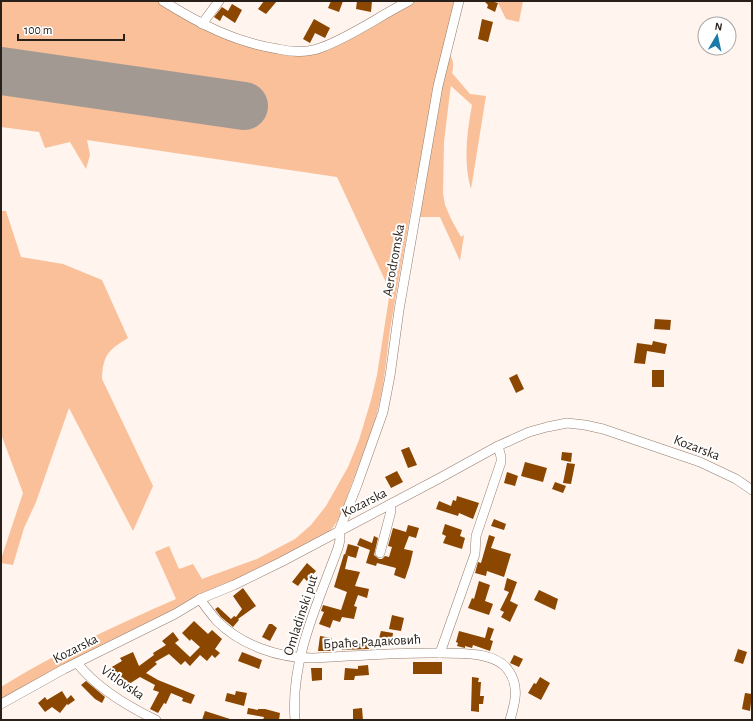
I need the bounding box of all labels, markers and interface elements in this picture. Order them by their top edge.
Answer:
scale bar [18,16,124,42]
north arrow [697,16,737,56]
text: N [714,21,723,33]
text: 100 m [24,24,52,36]
street label: Aerodromska [381,222,407,297]
street label: Kozarska [672,433,722,463]
street label: Kozarska [340,485,390,520]
street label: Omladinski put [281,573,321,657]
street label: Kozarska [51,631,101,666]
street label: Браће Радаковић [323,632,421,652]
street label: Vitlovska [98,663,147,703]

